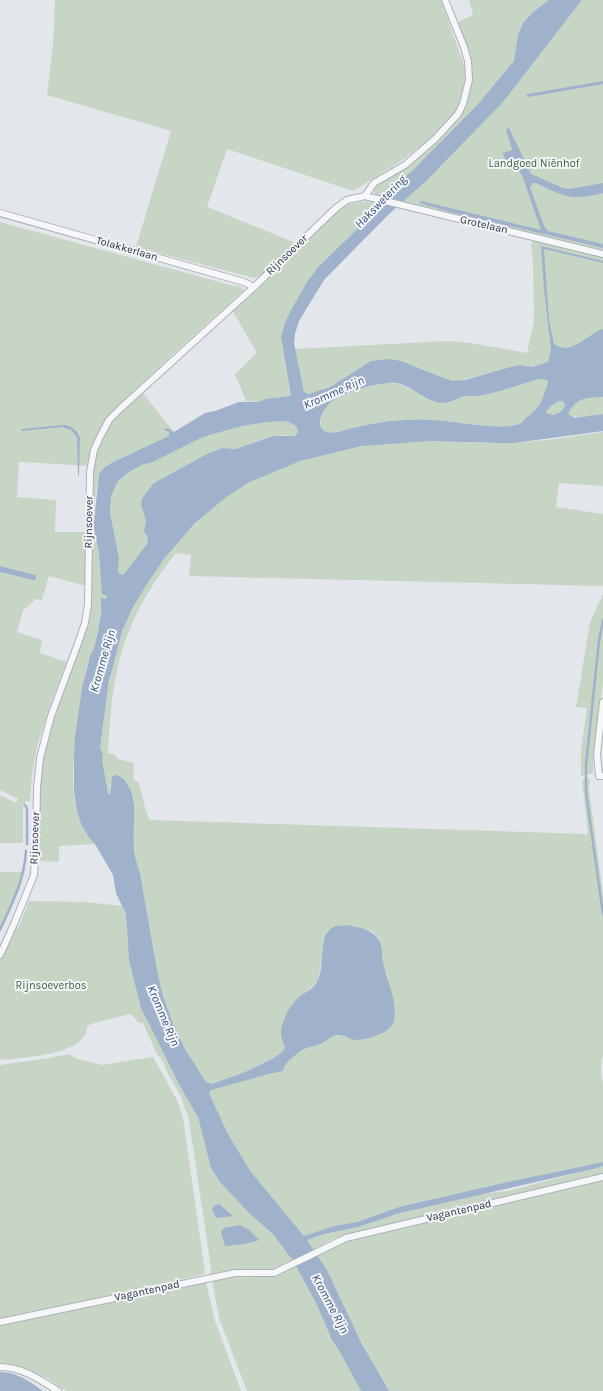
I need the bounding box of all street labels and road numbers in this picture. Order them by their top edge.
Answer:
street label: Grotelaan [459,213,509,237]
street label: Rijnsoever [263,232,311,278]
street label: Tolakkerlaan [95,234,159,264]
street label: Rijnsoever [82,496,96,548]
street label: Rijnsoever [27,811,43,865]
street label: Vagantenpad [425,1197,493,1225]
street label: Vagantenpad [113,1278,181,1304]

